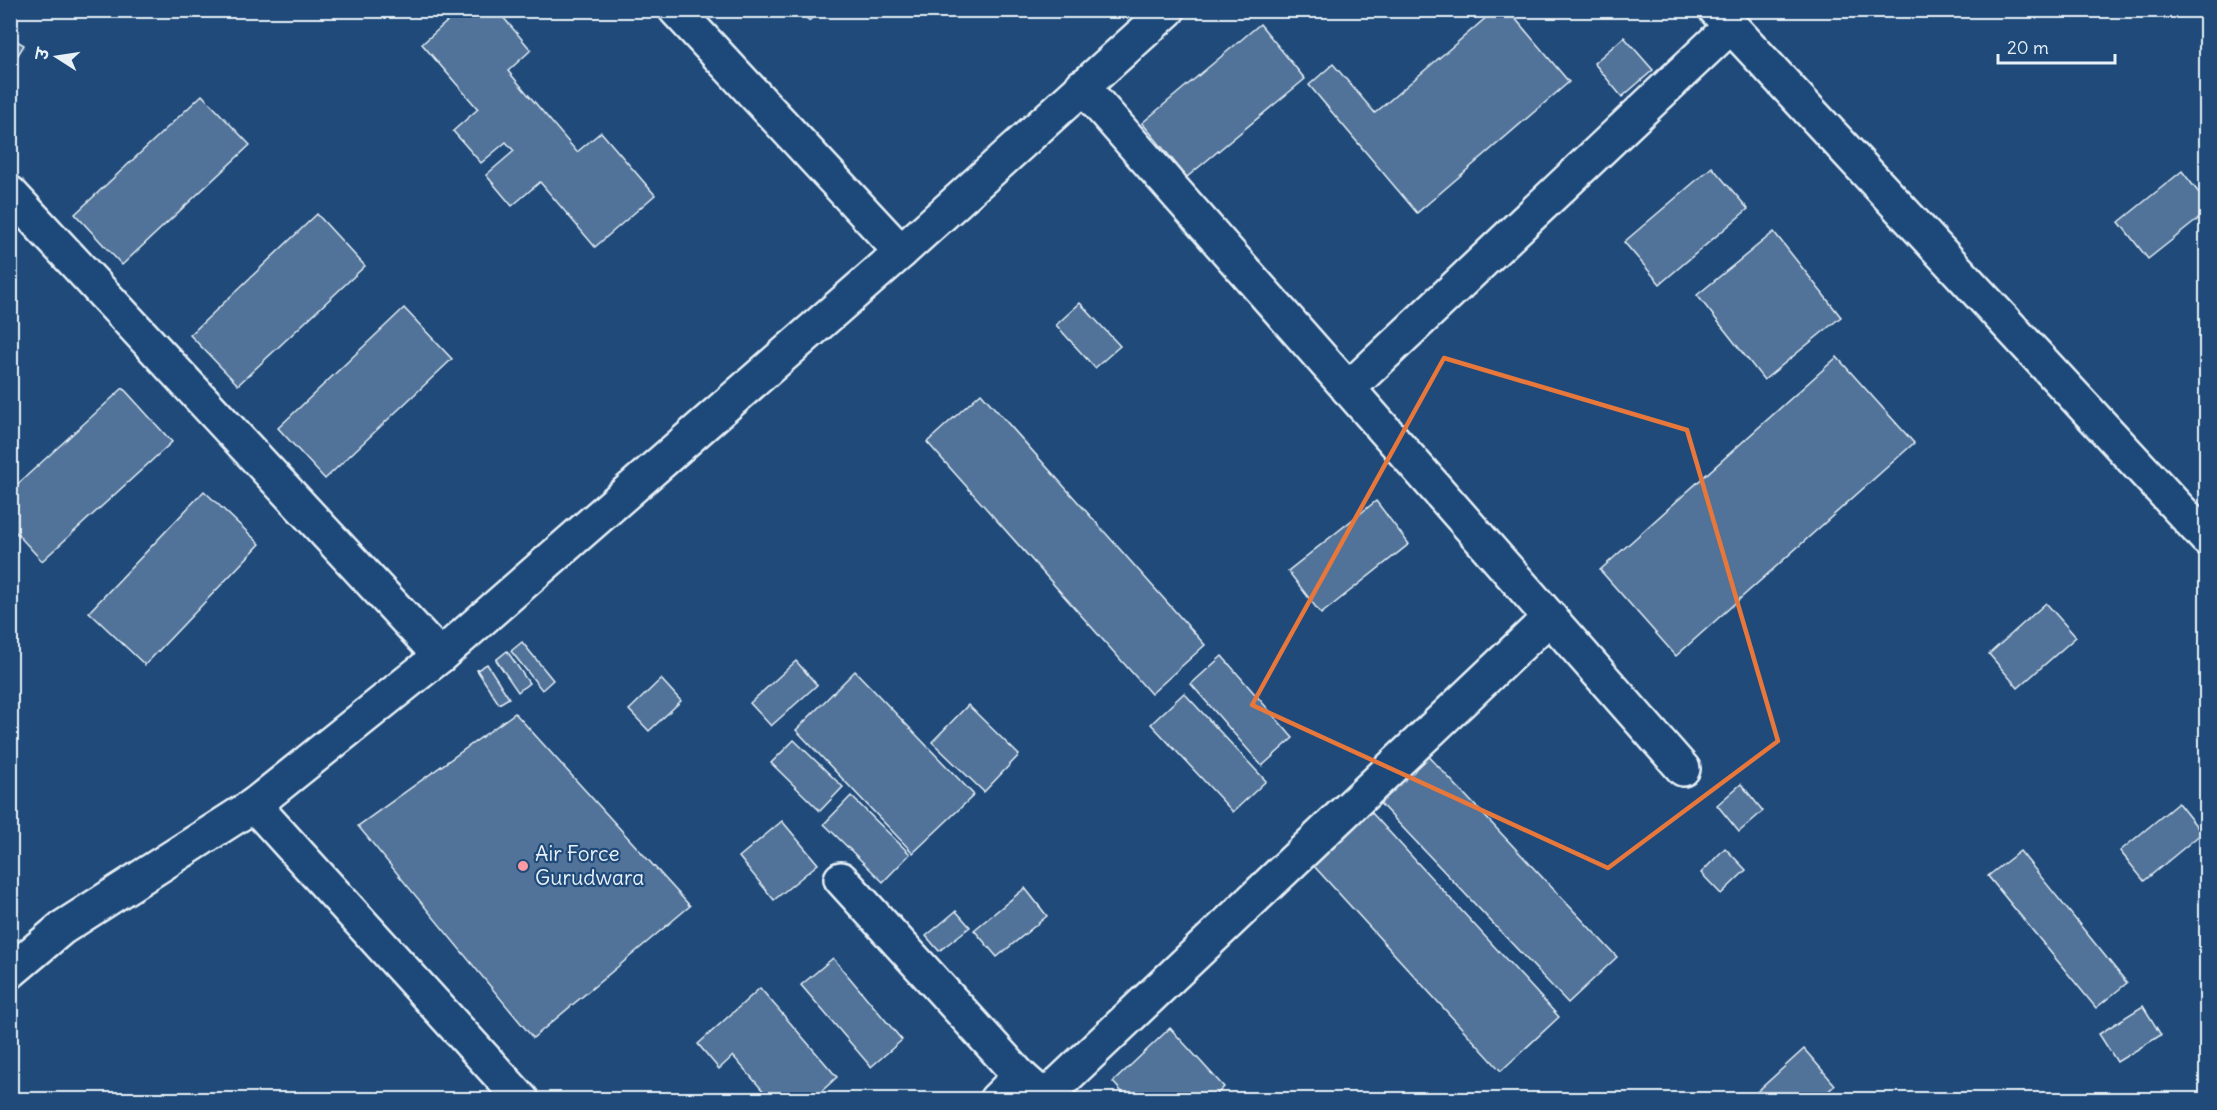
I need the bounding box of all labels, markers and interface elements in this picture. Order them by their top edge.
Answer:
north arrow [27,27,87,87]
scale bar [1998,27,2115,65]
text: 20 m [2007,36,2049,59]
text: उ [31,45,53,63]
place label: Air Force Gurudwara [535,840,644,891]
marker: Air Force Gurudwara [516,859,530,873]

